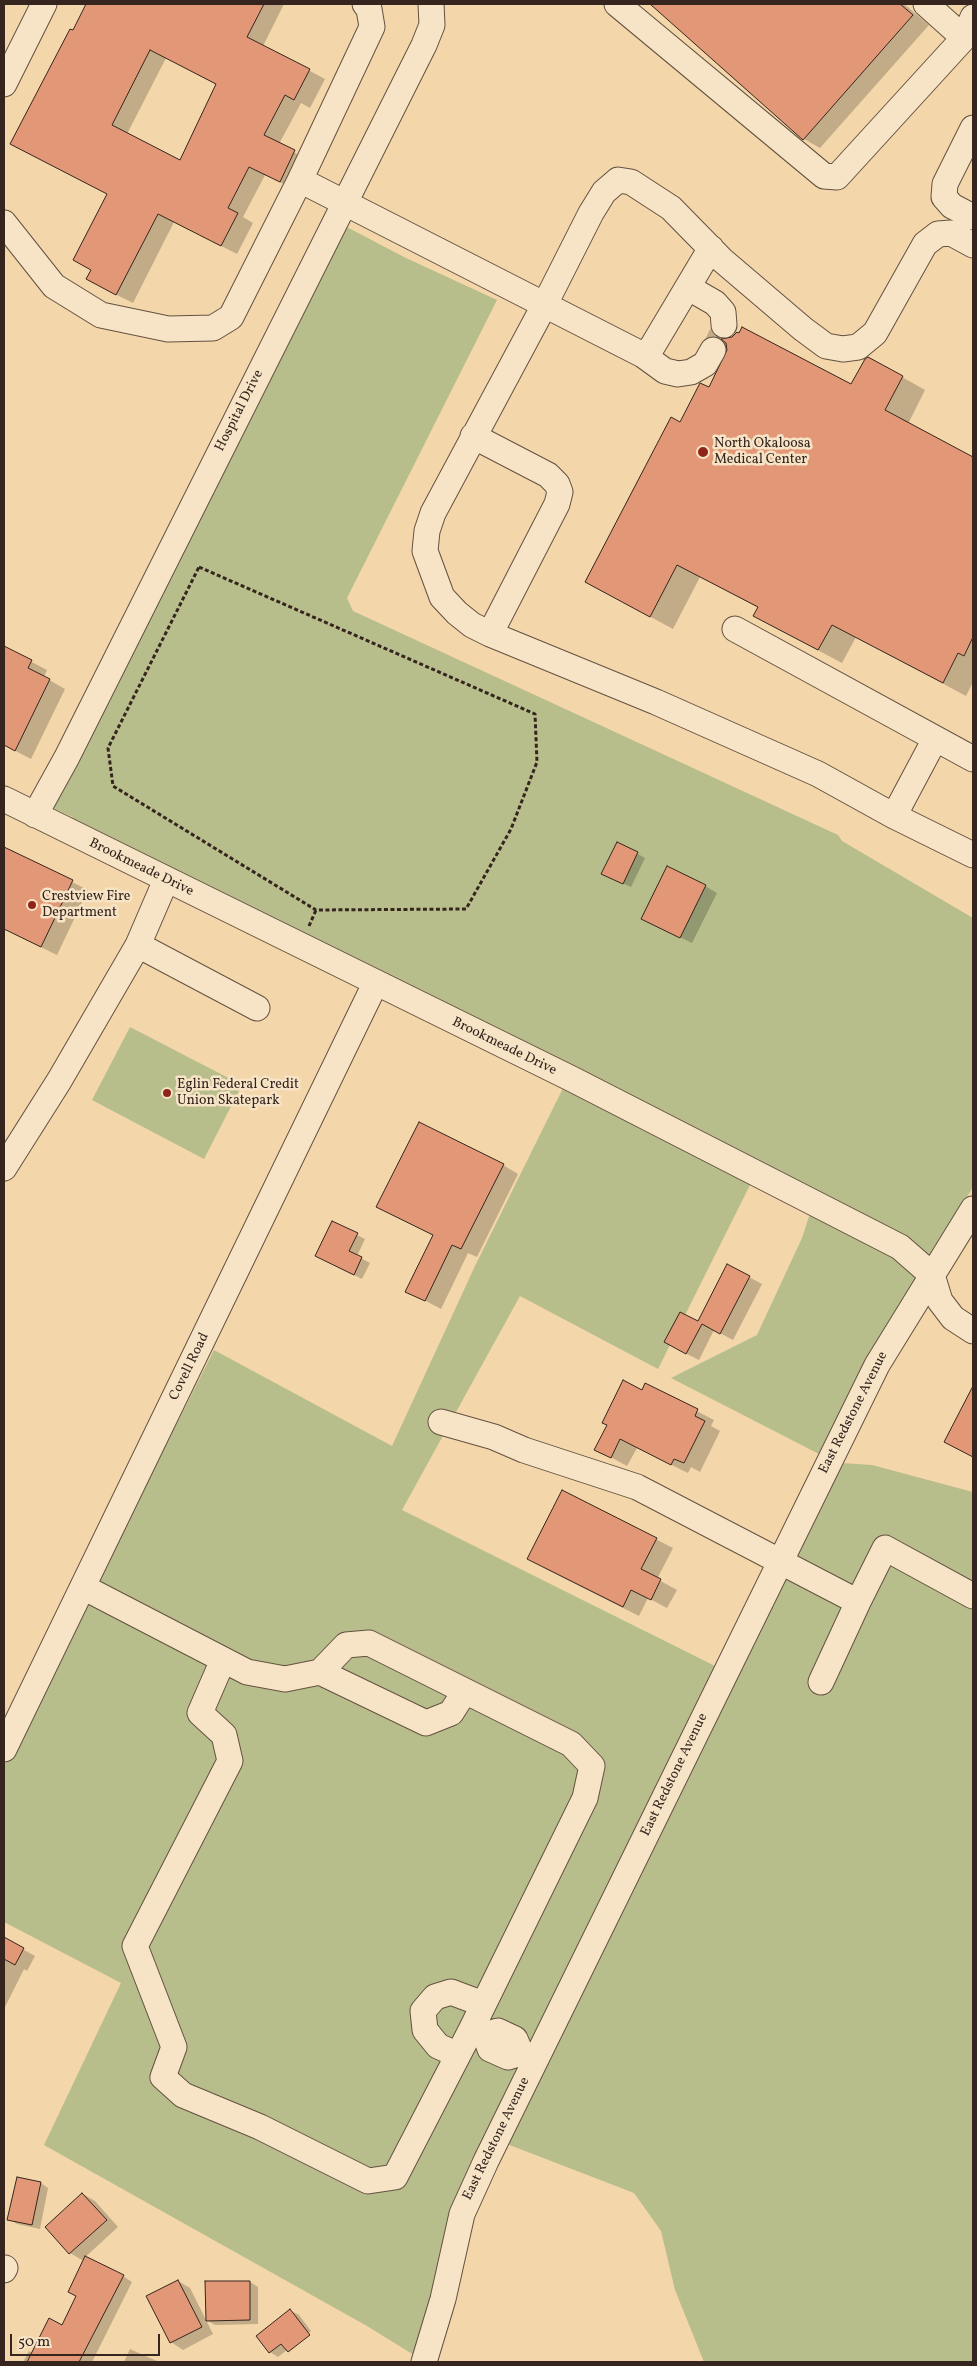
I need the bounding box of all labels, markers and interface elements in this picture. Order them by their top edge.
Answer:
street label: Hospital Drive [212,367,268,455]
place label: North Okaloosa Medical Center [714,436,811,468]
marker: North Okaloosa Medical Center [696,445,710,459]
street label: Brookmeade Drive [86,835,196,901]
place label: Crestview Fire Department [42,889,130,922]
marker: Crestview Fire Department [26,899,38,911]
street label: Brookmeade Drive [449,1014,559,1080]
place label: Eglin Federal Credit Union Skatepark [177,1077,299,1110]
marker: Eglin Federal Credit Union Skatepark [161,1087,173,1099]
street label: Covell Road [166,1330,214,1404]
street label: East Redstone Avenue [816,1349,892,1477]
street label: East Redstone Avenue [638,1711,712,1839]
street label: East Redstone Avenue [460,2075,534,2203]
scale bar [12,2324,162,2356]
text: 50 m [18,2332,50,2353]

